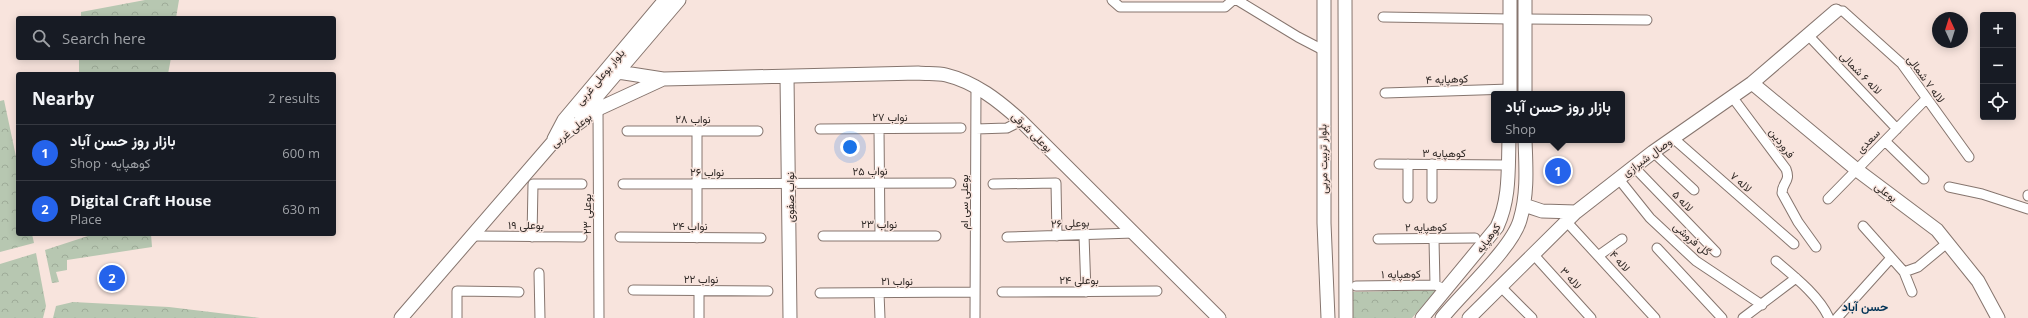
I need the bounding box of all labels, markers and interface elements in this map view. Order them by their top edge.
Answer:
north arrow [1932,12,1968,48]
map controls [1980,12,2016,120]
button: + [1980,12,2016,48]
search box [16,16,336,60]
icon: search [30,27,52,49]
text: Search here [62,28,146,48]
street label: بلوار بوعلی غربی [572,45,628,108]
street label: لاله ۶ شمالی [1837,48,1886,97]
button: − [1980,48,2016,84]
street label: لاله ۷ شمالی [1904,52,1949,106]
street label: کوهپایه ۴ [1425,70,1469,88]
button: locate [1980,84,2016,120]
text: Nearby [32,87,94,110]
text: 2 results [268,89,320,107]
popup [1491,91,1625,143]
text: بازار روز حسن آباد [1505,96,1611,116]
street label: بوعلی شرقی [1009,108,1056,155]
street label: بوعلی غربی [547,109,594,150]
street label: نواب ۲۷ [872,109,908,124]
street label: نواب ۲۸ [675,111,711,126]
text: Shop [1505,120,1536,138]
street label: بلوار تربیت مربی [1314,124,1331,194]
street label: فروردین [1766,125,1799,161]
street label: سعدی [1852,125,1883,156]
text: بازار روز حسن آباد [70,130,176,150]
street label: وصال شیرازی [1619,134,1674,180]
your location [840,137,860,157]
text: 1 [41,144,49,162]
text: 600 m [282,144,320,162]
street label: کوهپایه ۳ [1422,145,1466,161]
text: Shop · کوهپایه [70,154,151,172]
pin: 1 [1545,156,1571,186]
street label: نواب ۲۵ [852,163,888,178]
street label: نواب ۲۶ [690,164,724,179]
street label: لاله ۷ [1727,168,1755,195]
street label: نواب صفوی [782,172,797,222]
street label: بوعلی سی ام [956,174,972,230]
street label: بوعلی [1872,178,1901,205]
street label: لاله ۵ [1669,187,1697,215]
text: Digital Craft House [70,190,211,210]
street label: بوعلی ۲۳ [579,194,594,234]
text: 2 [41,200,49,218]
text: 630 m [282,200,320,218]
text: Place [70,210,102,228]
street label: بوعلی ۲۶ [1050,214,1089,231]
street label: نواب ۲۳ [861,216,897,231]
street label: بوعلی ۱۹ [508,217,544,232]
street label: نواب ۲۴ [672,218,708,233]
street label: گل فروشی [1670,218,1714,259]
street label: کوهپایه ۲ [1405,219,1447,235]
street label: کوهپایه [1472,220,1504,256]
street label: لاله ۴ [1607,247,1634,275]
pin: 2 [99,263,125,293]
street label: لاله ۳ [1557,263,1585,292]
street label: کوهپایه ۱ [1381,266,1421,282]
street label: نواب ۲۲ [684,271,718,286]
street label: بوعلی ۲۴ [1059,272,1099,287]
street label: نواب ۲۱ [881,273,913,288]
district label: حسن آباد [1842,298,1888,315]

